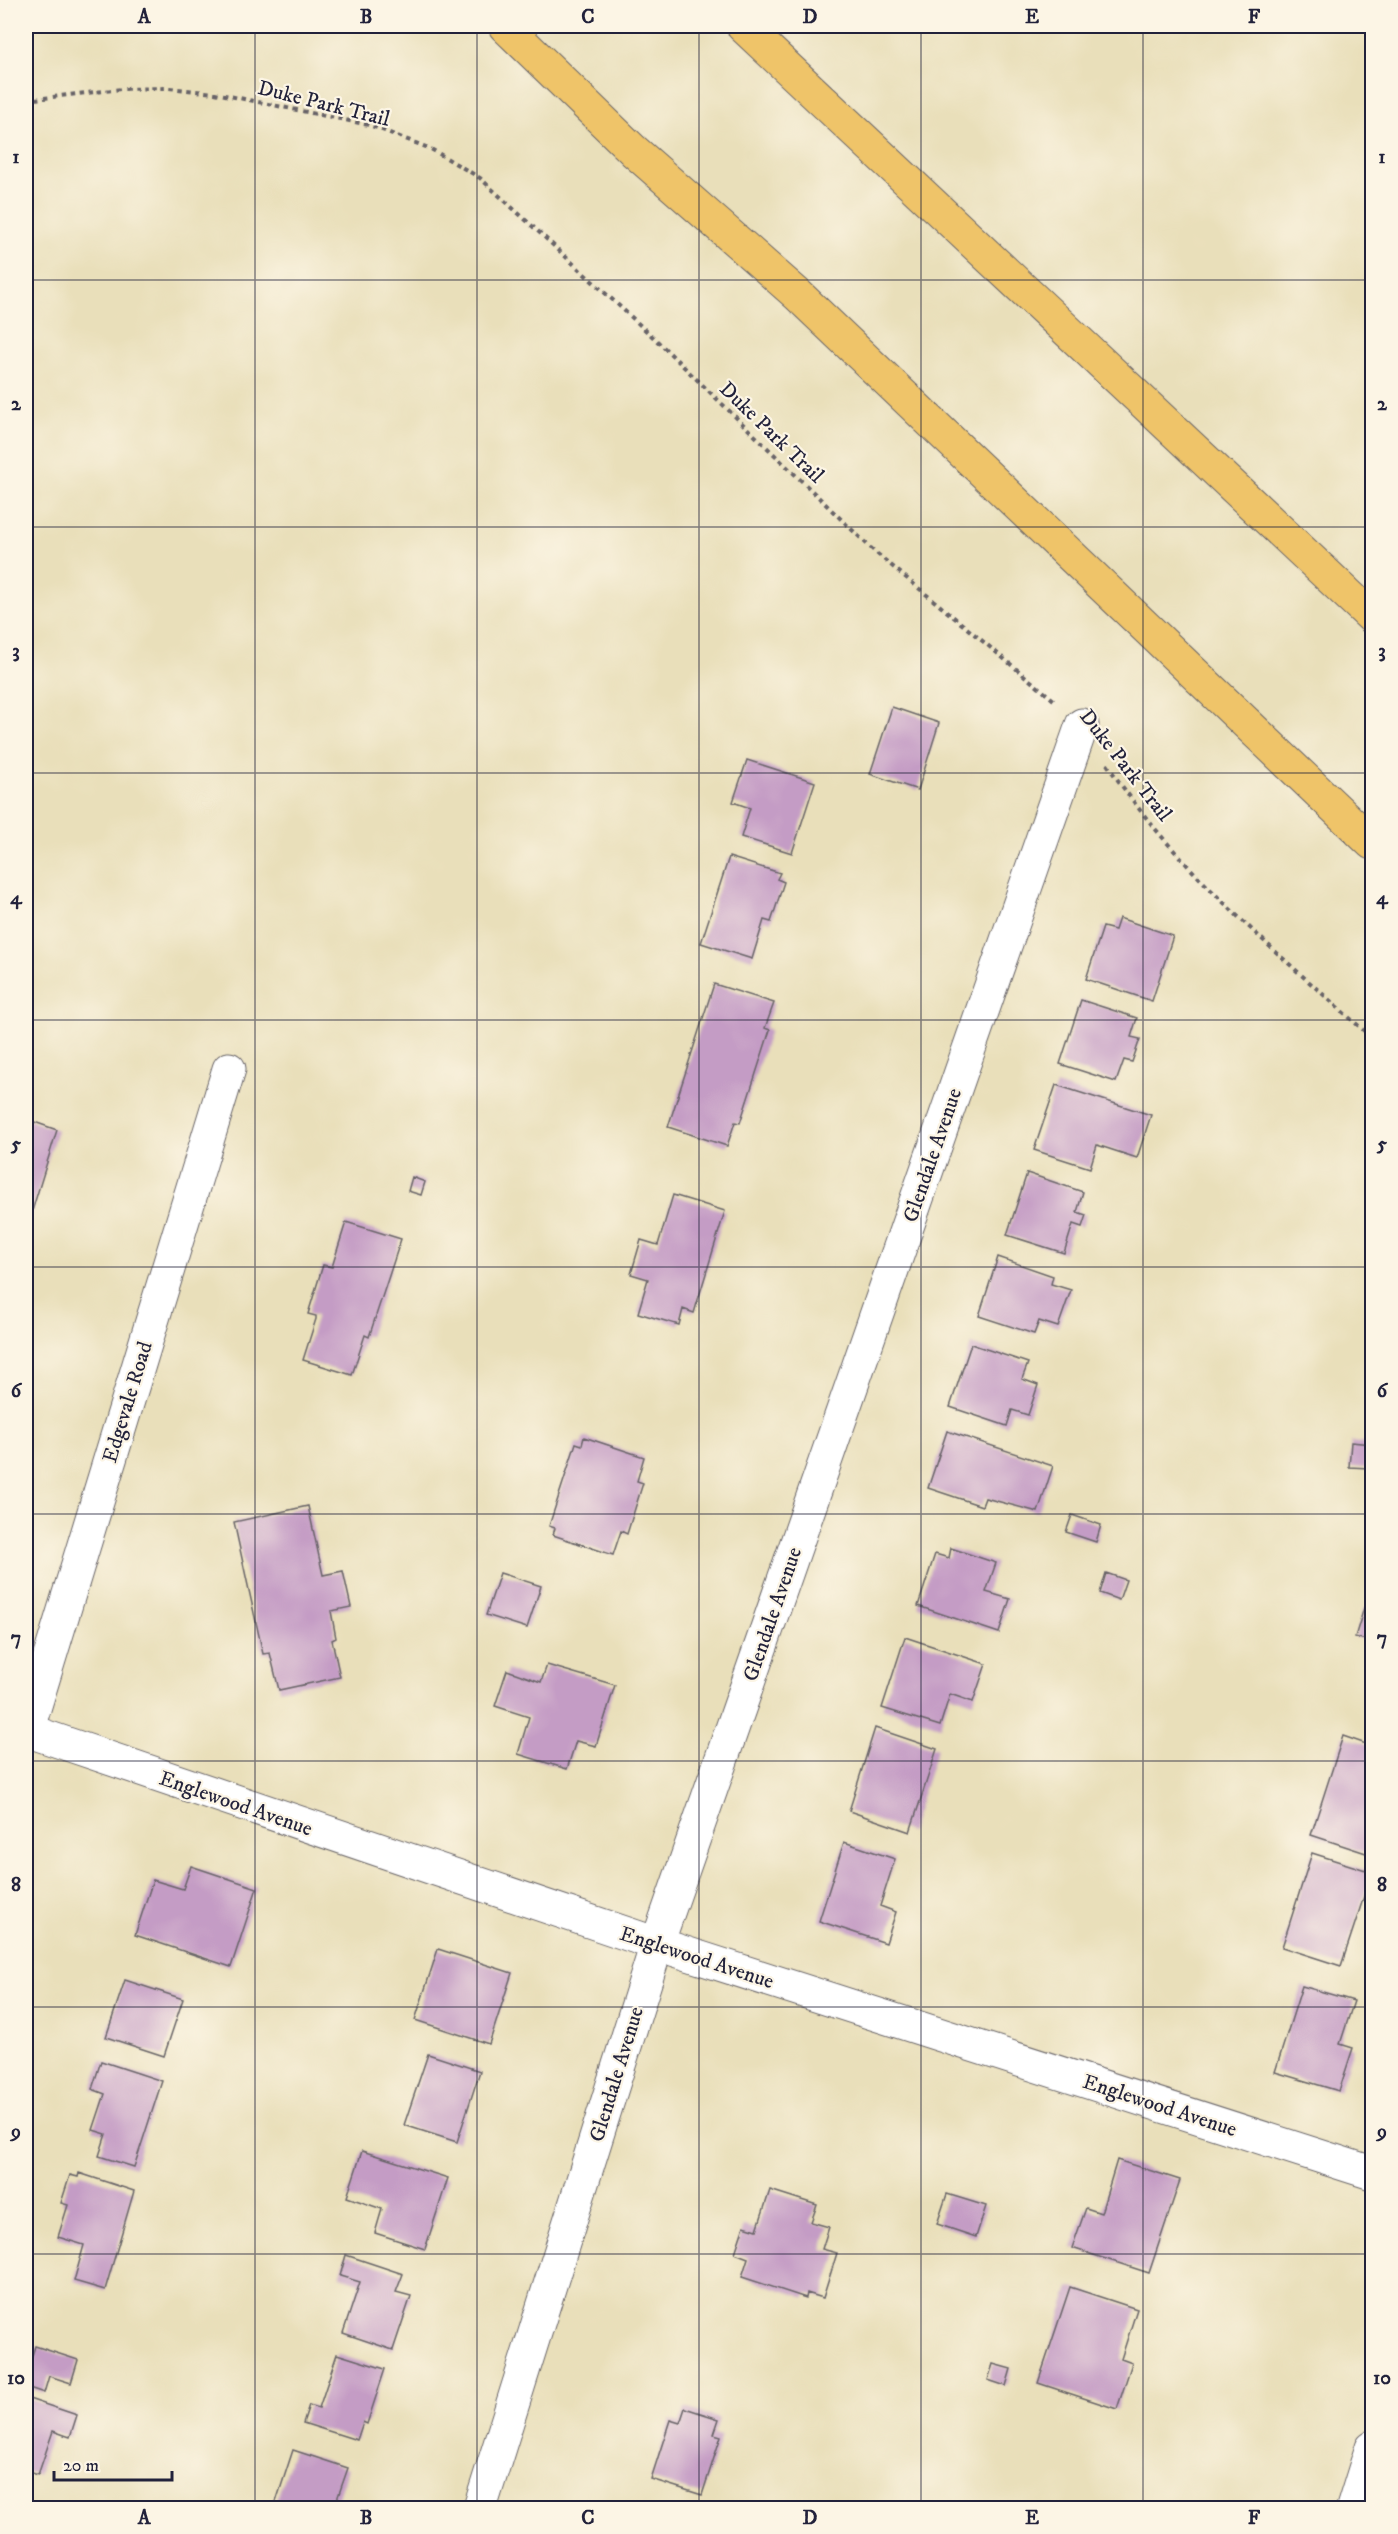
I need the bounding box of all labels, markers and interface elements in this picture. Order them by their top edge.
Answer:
text: A [137,5,152,30]
text: B [360,5,372,30]
text: C [581,5,595,30]
text: D [803,5,818,30]
text: E [1025,5,1039,30]
text: F [1248,5,1261,30]
street label: Duke Park Trail [255,75,393,133]
text: 1 [12,145,20,170]
text: 1 [1378,145,1386,170]
street label: Duke Park Trail [714,376,829,489]
text: 2 [11,392,22,417]
text: 2 [1377,392,1388,417]
text: 3 [12,639,20,664]
text: 3 [1378,639,1386,664]
street label: Duke Park Trail [1073,704,1177,827]
text: 4 [10,886,23,911]
text: 4 [1376,886,1389,911]
street label: Glendale Avenue [898,1085,968,1226]
text: 5 [10,1132,21,1157]
text: 5 [1376,1132,1387,1157]
street label: Edgevale Road [97,1338,159,1466]
text: 6 [11,1379,23,1404]
text: 6 [1377,1379,1389,1404]
street label: Glendale Avenue [738,1544,808,1685]
text: 7 [11,1626,21,1651]
text: 7 [1377,1626,1387,1651]
street label: Englewood Avenue [156,1766,316,1842]
text: 8 [11,1873,21,1898]
text: 8 [1377,1873,1387,1898]
street label: Englewood Avenue [616,1921,777,1995]
street label: Glendale Avenue [584,2003,650,2145]
street label: Englewood Avenue [1079,2069,1240,2143]
text: 9 [9,2120,21,2145]
text: 9 [1375,2120,1387,2145]
text: 10 [7,2366,25,2391]
text: 10 [1373,2366,1391,2391]
scale bar [54,2444,172,2482]
text: 20 m [63,2455,99,2477]
text: A [137,2506,152,2531]
text: B [360,2506,372,2531]
text: C [581,2506,595,2531]
text: D [803,2506,818,2531]
text: E [1025,2506,1039,2531]
text: F [1248,2506,1261,2531]

